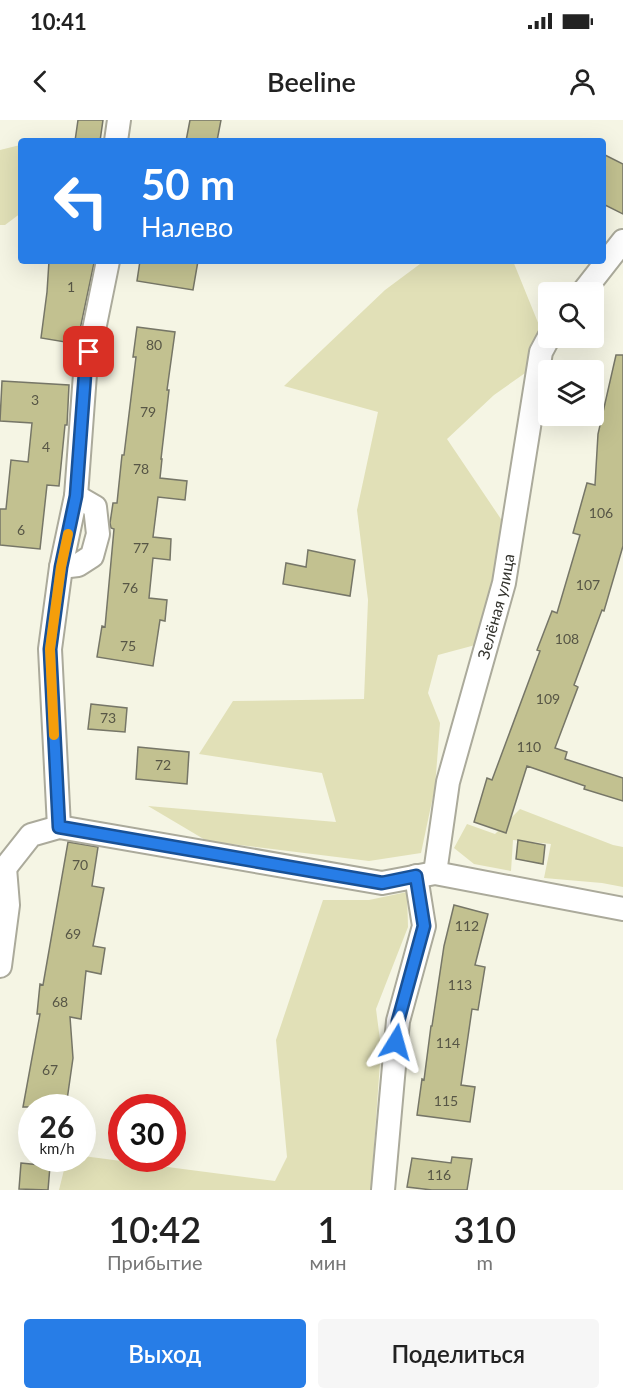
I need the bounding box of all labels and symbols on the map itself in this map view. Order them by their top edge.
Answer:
house number: 1 [67,278,75,295]
pin [63,326,114,377]
house number: 80 [146,336,162,353]
house number: 3 [31,391,39,408]
house number: 79 [140,403,156,420]
house number: 4 [42,438,50,455]
house number: 78 [133,460,149,477]
house number: 106 [589,504,613,521]
house number: 6 [17,521,25,538]
house number: 77 [133,539,149,556]
street label: Зелёная улица [473,552,518,661]
house number: 107 [576,576,600,593]
house number: 76 [122,579,138,596]
house number: 108 [555,630,579,647]
house number: 75 [120,637,136,654]
house number: 109 [536,690,560,707]
house number: 73 [100,709,116,726]
house number: 110 [517,738,541,755]
house number: 72 [155,756,171,773]
house number: 70 [72,856,88,873]
house number: 112 [455,917,479,934]
house number: 69 [65,925,81,942]
house number: 113 [448,976,472,993]
house number: 68 [52,993,68,1010]
position arrow [364,1010,428,1074]
house number: 114 [436,1034,460,1051]
house number: 67 [42,1061,58,1078]
house number: 115 [434,1092,458,1109]
speed limit sign: 30 [108,1094,186,1172]
house number: 116 [427,1166,451,1183]

